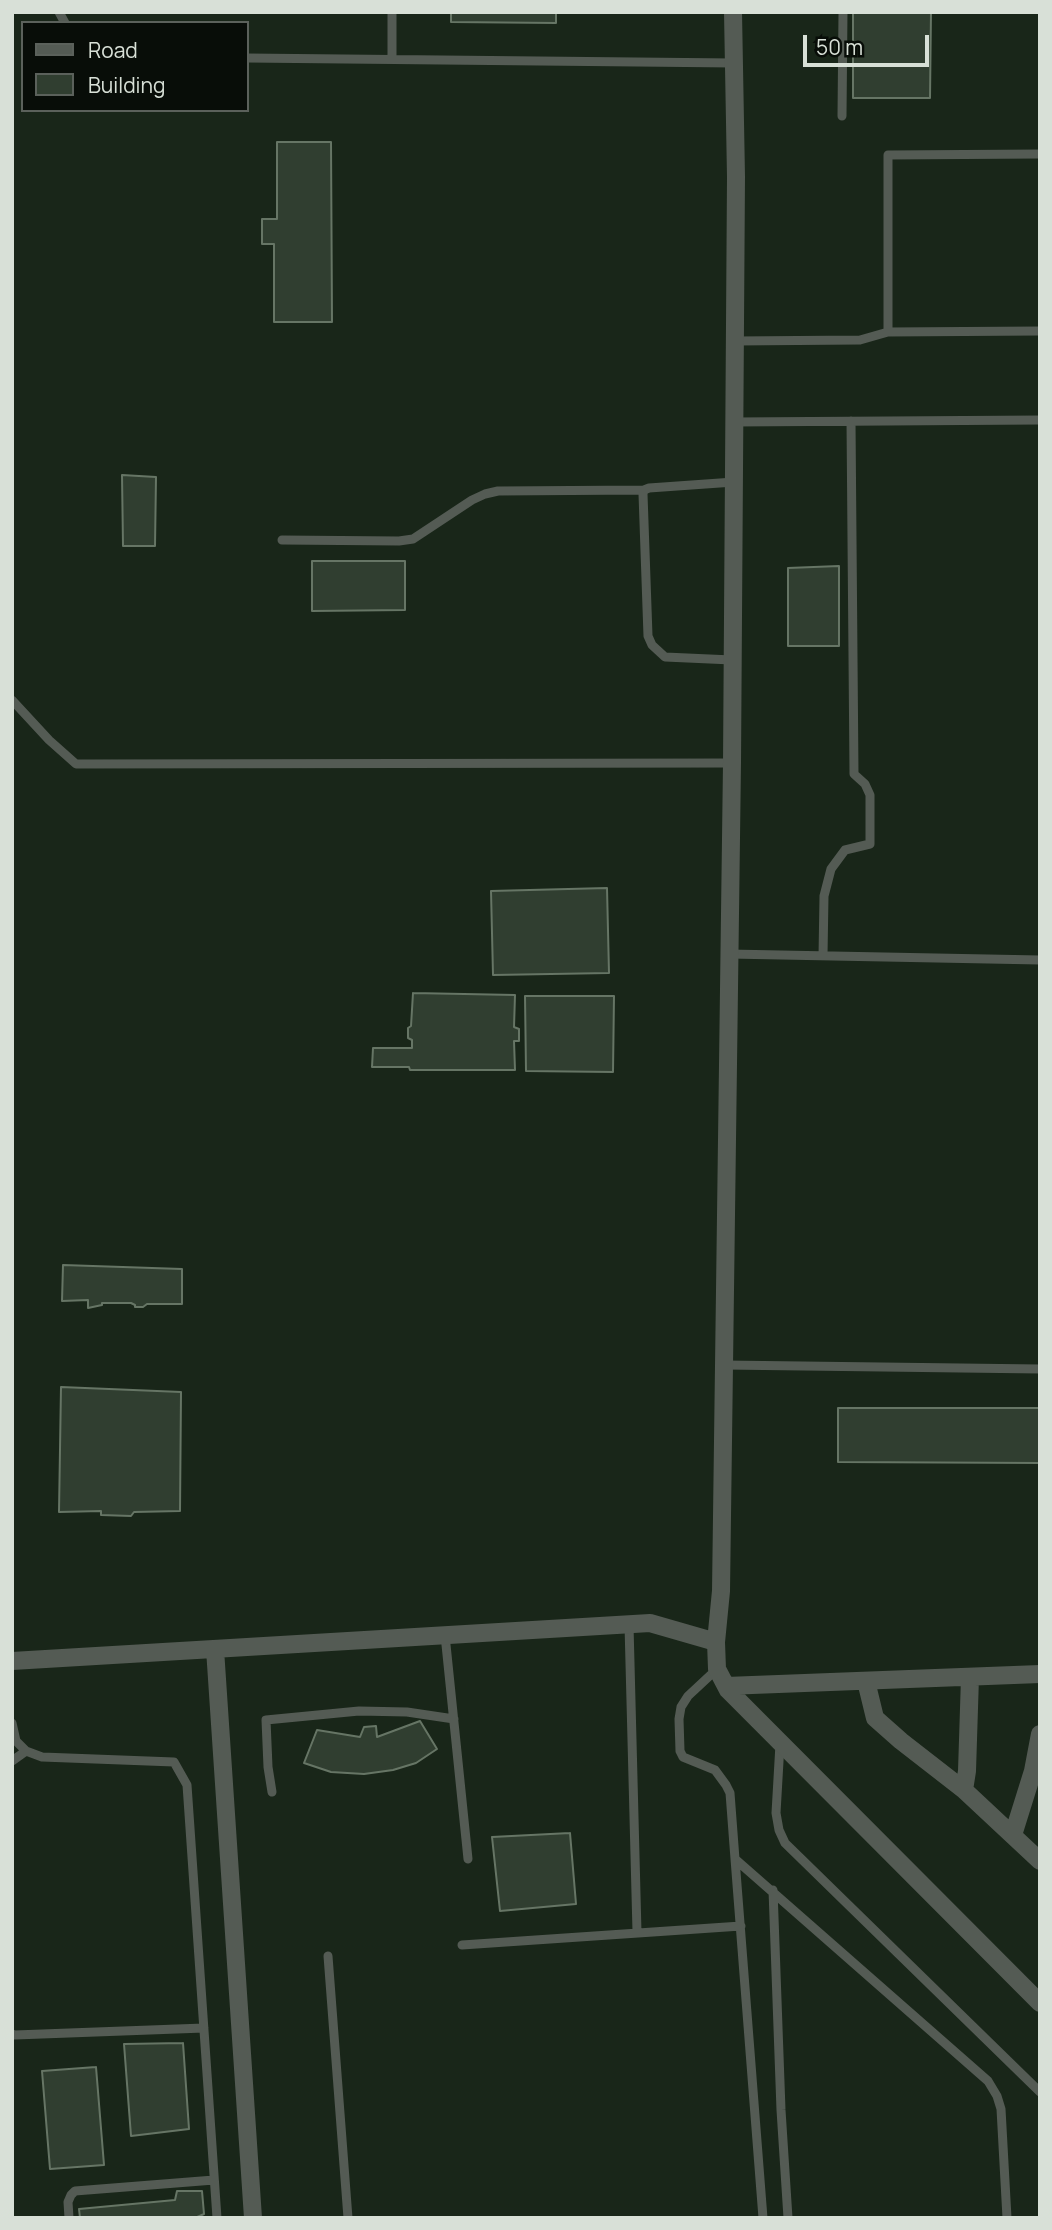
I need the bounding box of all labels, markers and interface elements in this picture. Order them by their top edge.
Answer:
legend [21,21,248,112]
scale bar [807,21,933,65]
text: 50 m [816,33,863,61]
text: Road [88,36,138,64]
text: Building [88,71,165,99]

